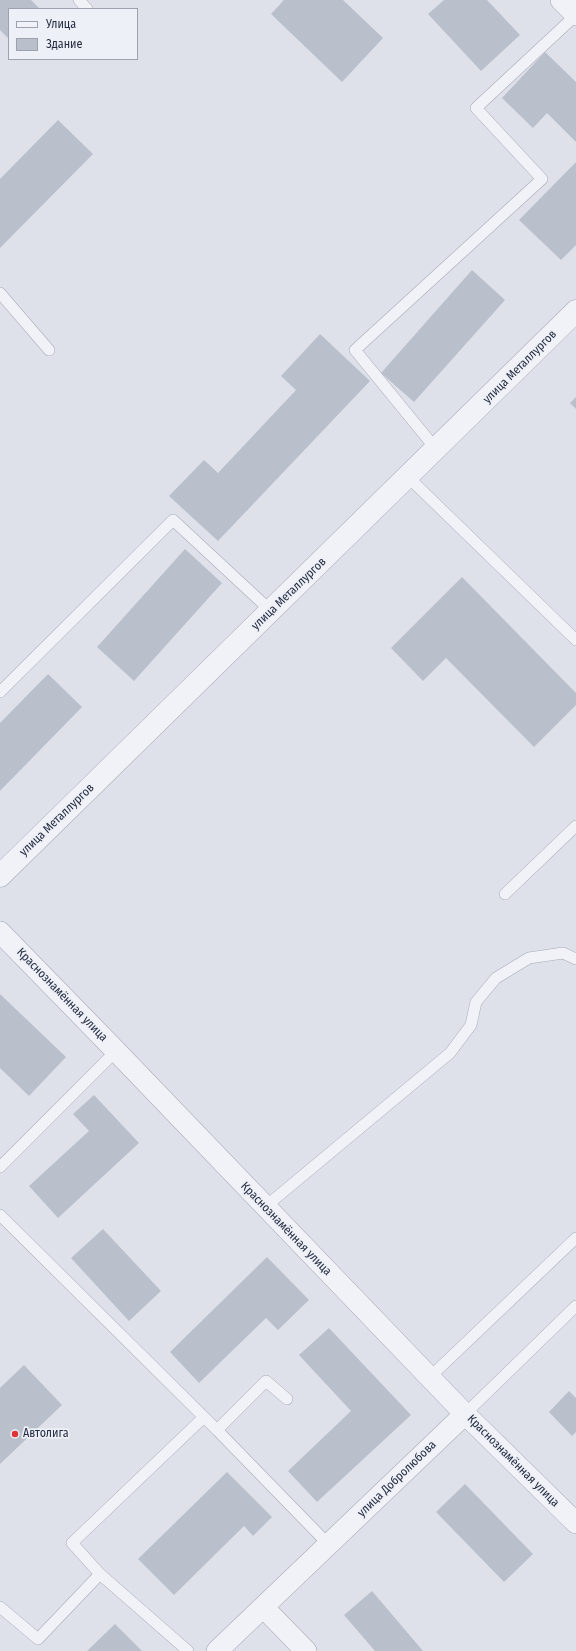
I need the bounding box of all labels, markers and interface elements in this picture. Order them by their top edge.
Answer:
legend [8,8,138,60]
text: Улица [46,17,76,31]
text: Здание [46,37,82,51]
street label: улица Металлургов [480,327,560,407]
street label: улица Металлургов [249,555,329,633]
street label: улица Металлургов [17,781,97,859]
street label: Краснознамённая улица [14,945,110,1045]
street label: Краснознамённая улица [238,1179,334,1279]
street label: Краснознамённая улица [464,1412,562,1510]
place label: Автолига [23,1427,69,1441]
marker: Автолига [10,1429,20,1439]
street label: улица Добролюбова [355,1438,439,1520]

